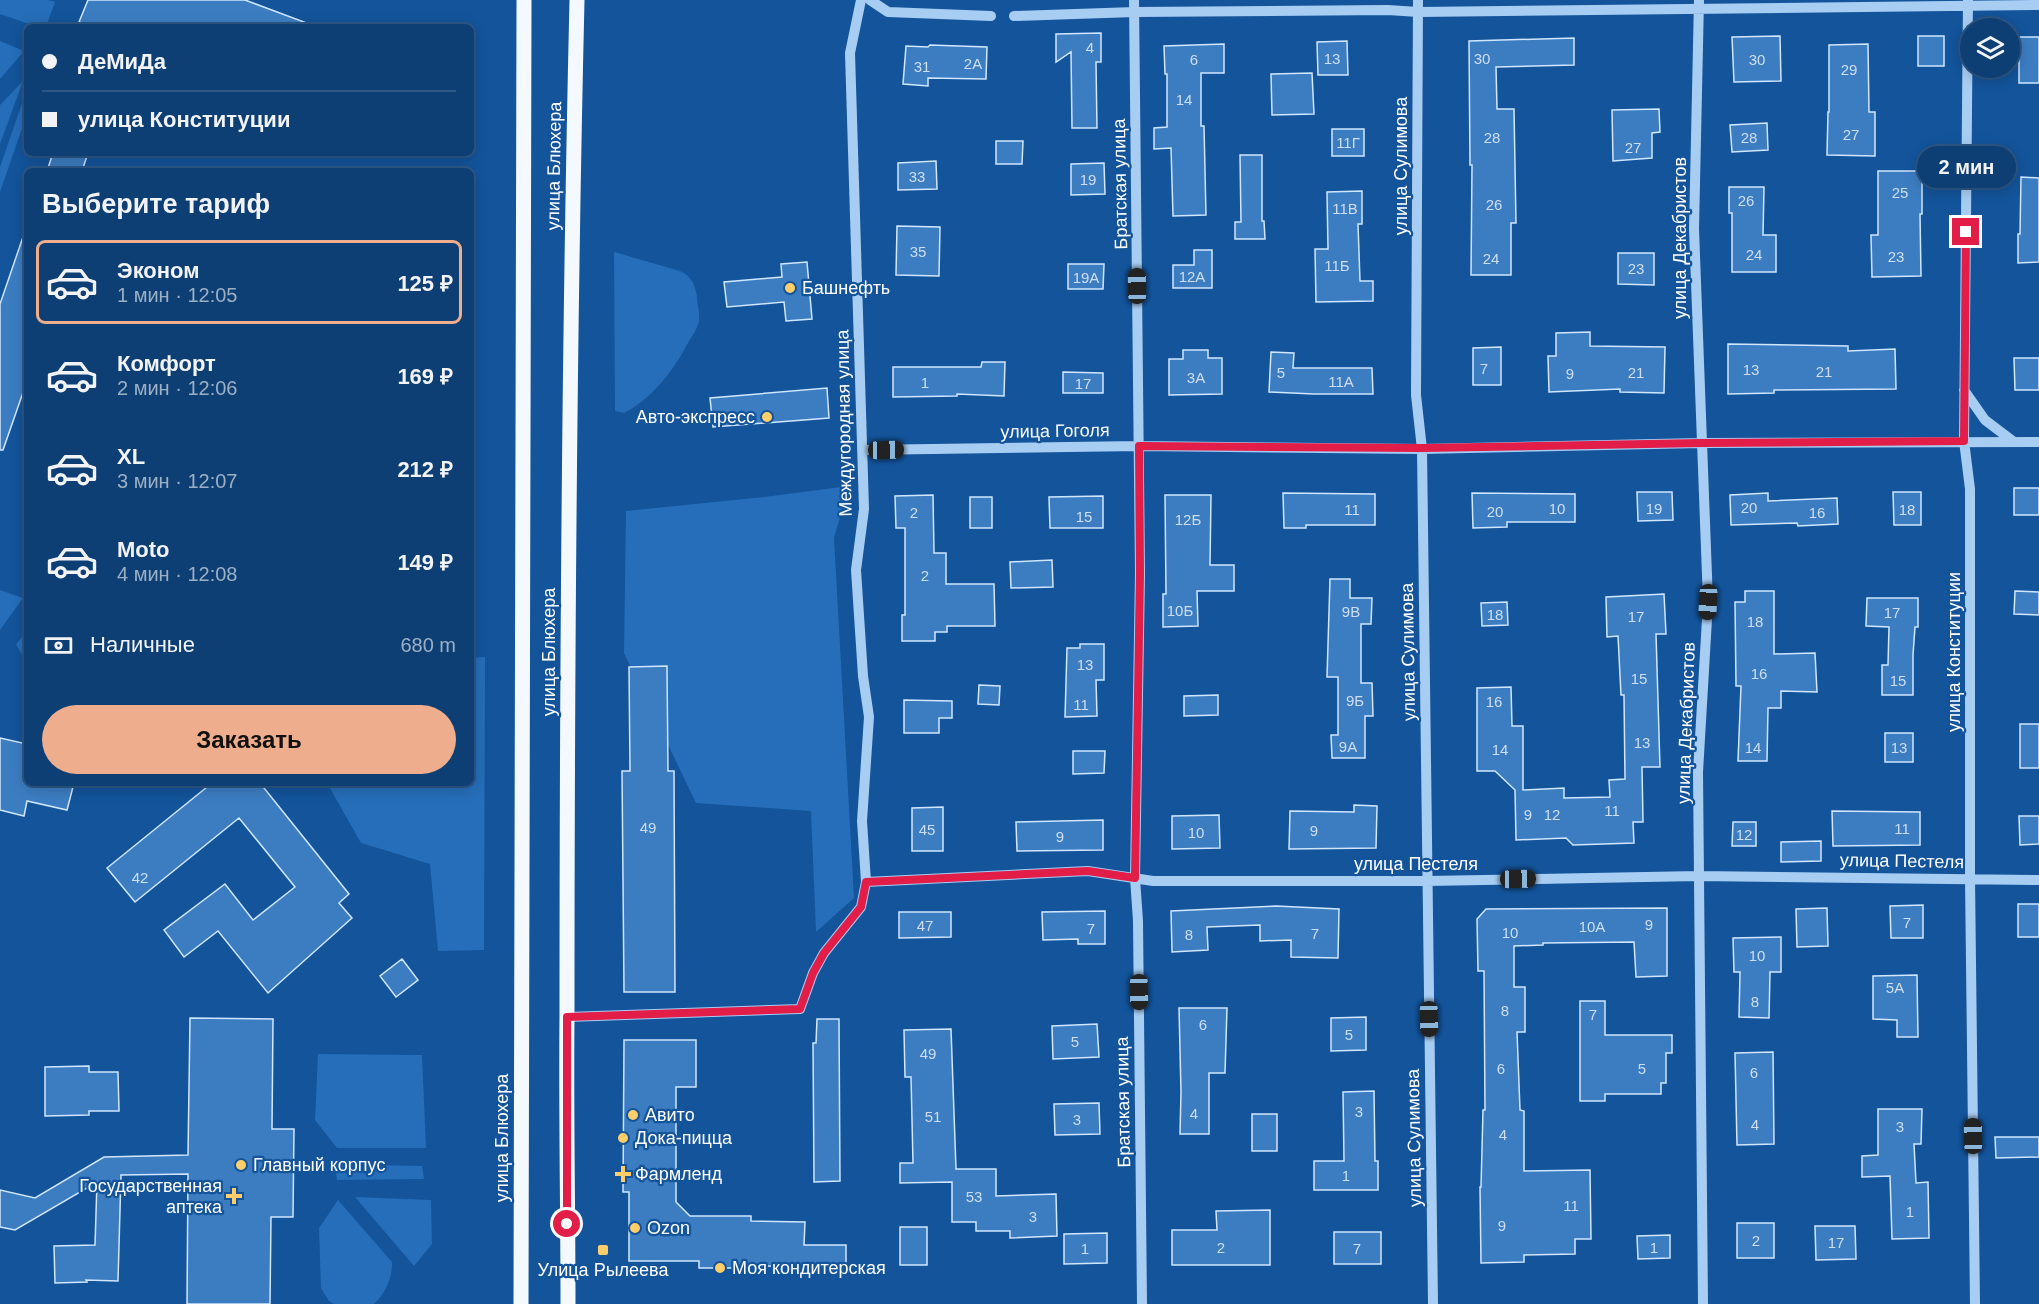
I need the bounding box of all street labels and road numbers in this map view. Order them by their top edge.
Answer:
street label: улица Сулимова [1391,96,1411,235]
street label: улица Блюхера [543,100,565,231]
street label: Братская улица [1109,117,1131,250]
street label: улица Декабристов [1670,157,1690,319]
street label: Междугородная улица [832,328,856,517]
street label: улица Гоголя [1000,420,1110,442]
street label: улица Конституции [1944,572,1964,732]
street label: улица Сулимова [1397,582,1419,721]
street label: улица Блюхера [539,587,559,716]
street label: улица Декабристов [1673,642,1699,804]
street label: улица Пестеля [1840,850,1964,872]
street label: улица Пестеля [1354,854,1478,874]
street label: Братская улица [1112,1035,1134,1168]
street label: улица Сулимова [1403,1068,1425,1207]
street label: улица Блюхера [492,1073,512,1202]

